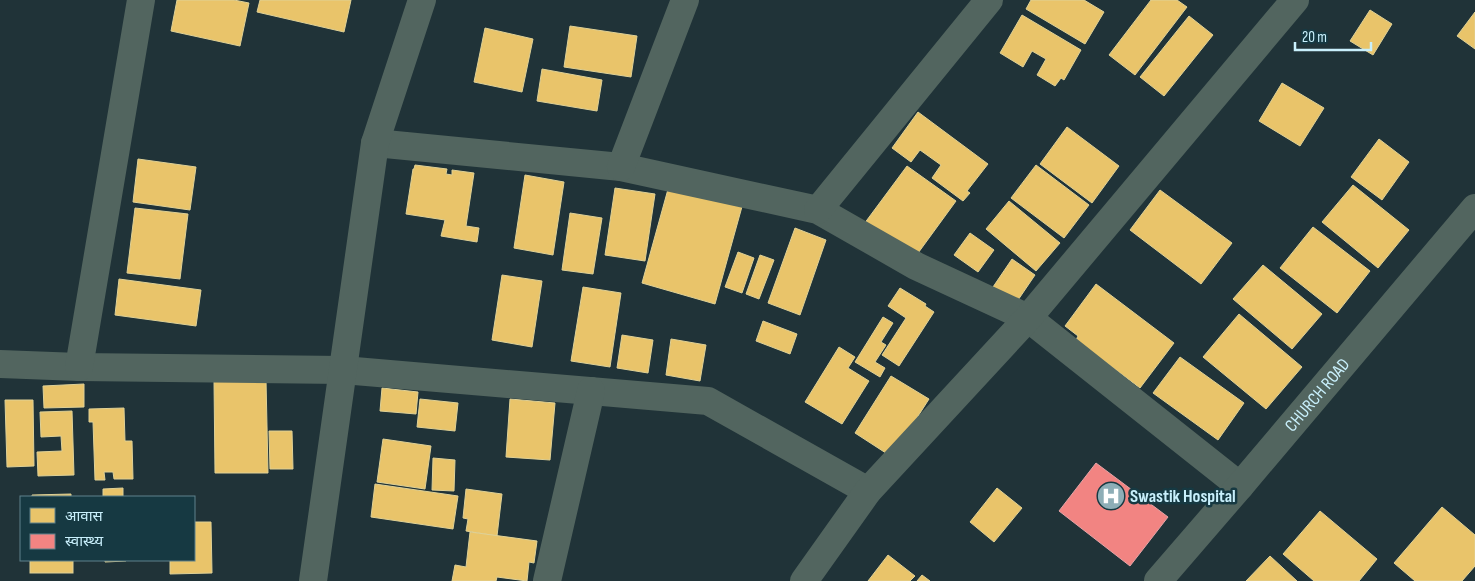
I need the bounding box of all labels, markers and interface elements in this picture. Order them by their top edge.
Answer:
scale bar [1295,20,1371,52]
text: 20 m [1302,28,1327,47]
street label: CHURCH ROAD [1281,354,1354,436]
hospital icon: Swastik Hospital [1096,481,1126,511]
place label: Swastik Hospital [1130,486,1236,507]
legend [20,496,195,561]
text: आवास [65,507,104,526]
text: स्वास्थ्य [65,532,103,551]

